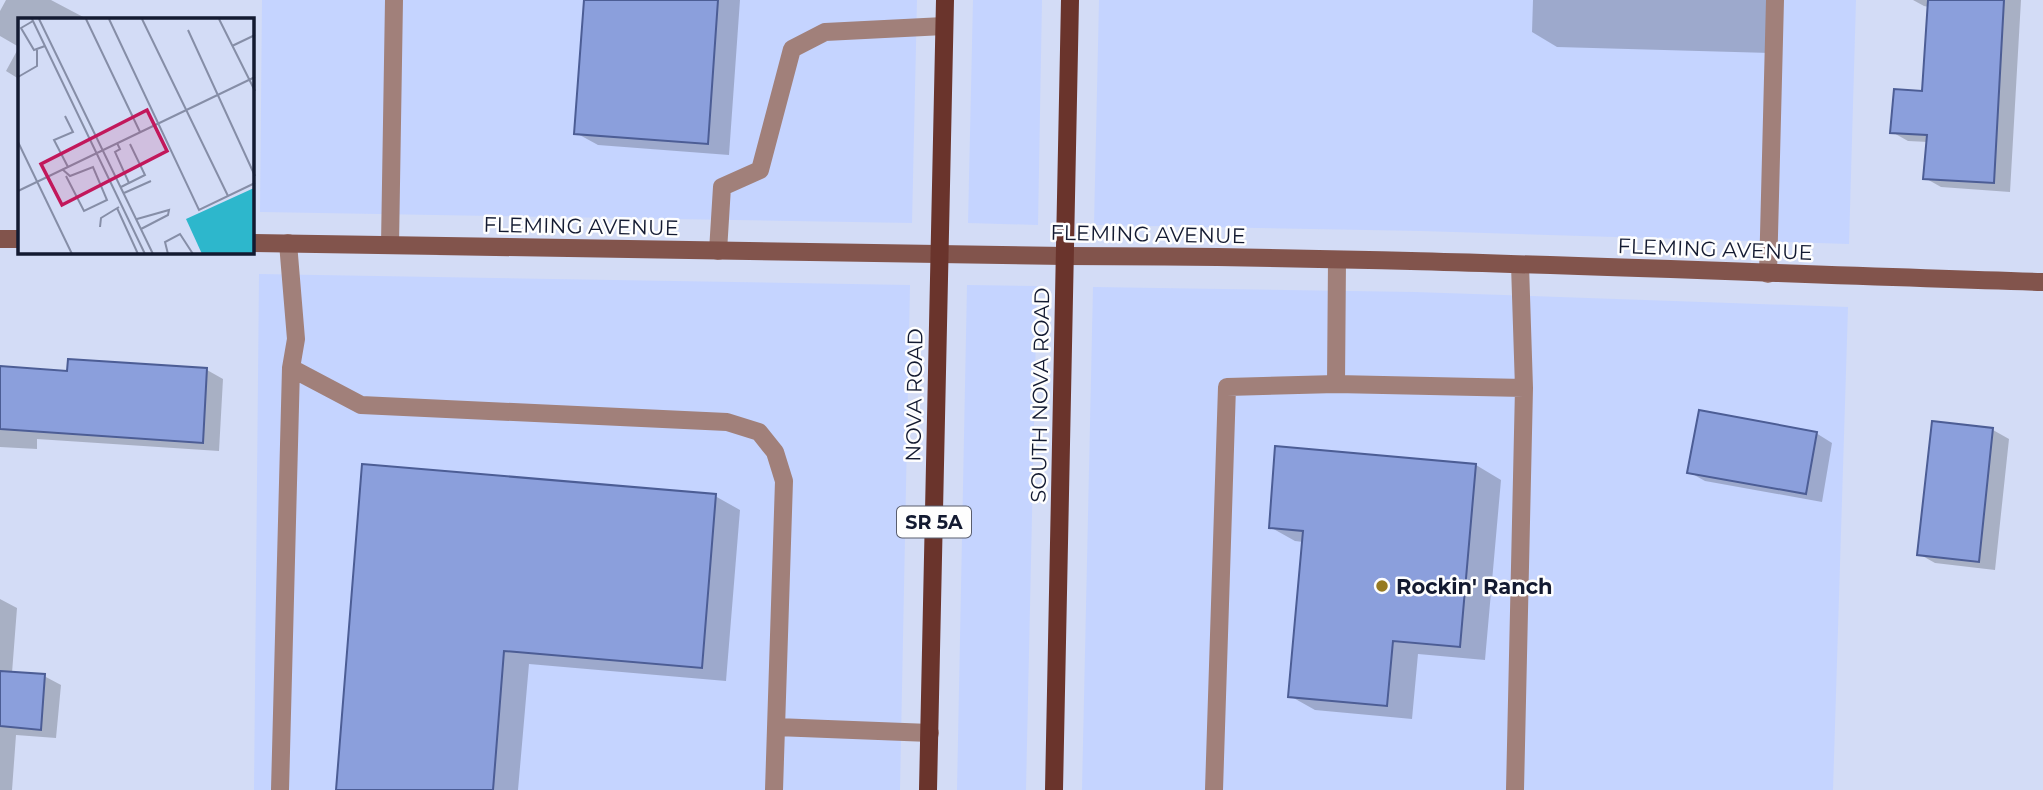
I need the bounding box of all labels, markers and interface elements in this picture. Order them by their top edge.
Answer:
inset map [18,18,254,254]
street label: FLEMING AVENUE [483,212,679,240]
street label: FLEMING AVENUE [1050,220,1246,248]
street label: FLEMING AVENUE [1617,233,1813,265]
street label: SOUTH NOVA ROAD [1026,287,1054,503]
street label: NOVA ROAD [900,328,928,462]
road number: SR 5A [897,506,971,538]
place label: Rockin' Ranch [1396,574,1553,599]
marker: Rockin' Ranch [1374,578,1390,594]

